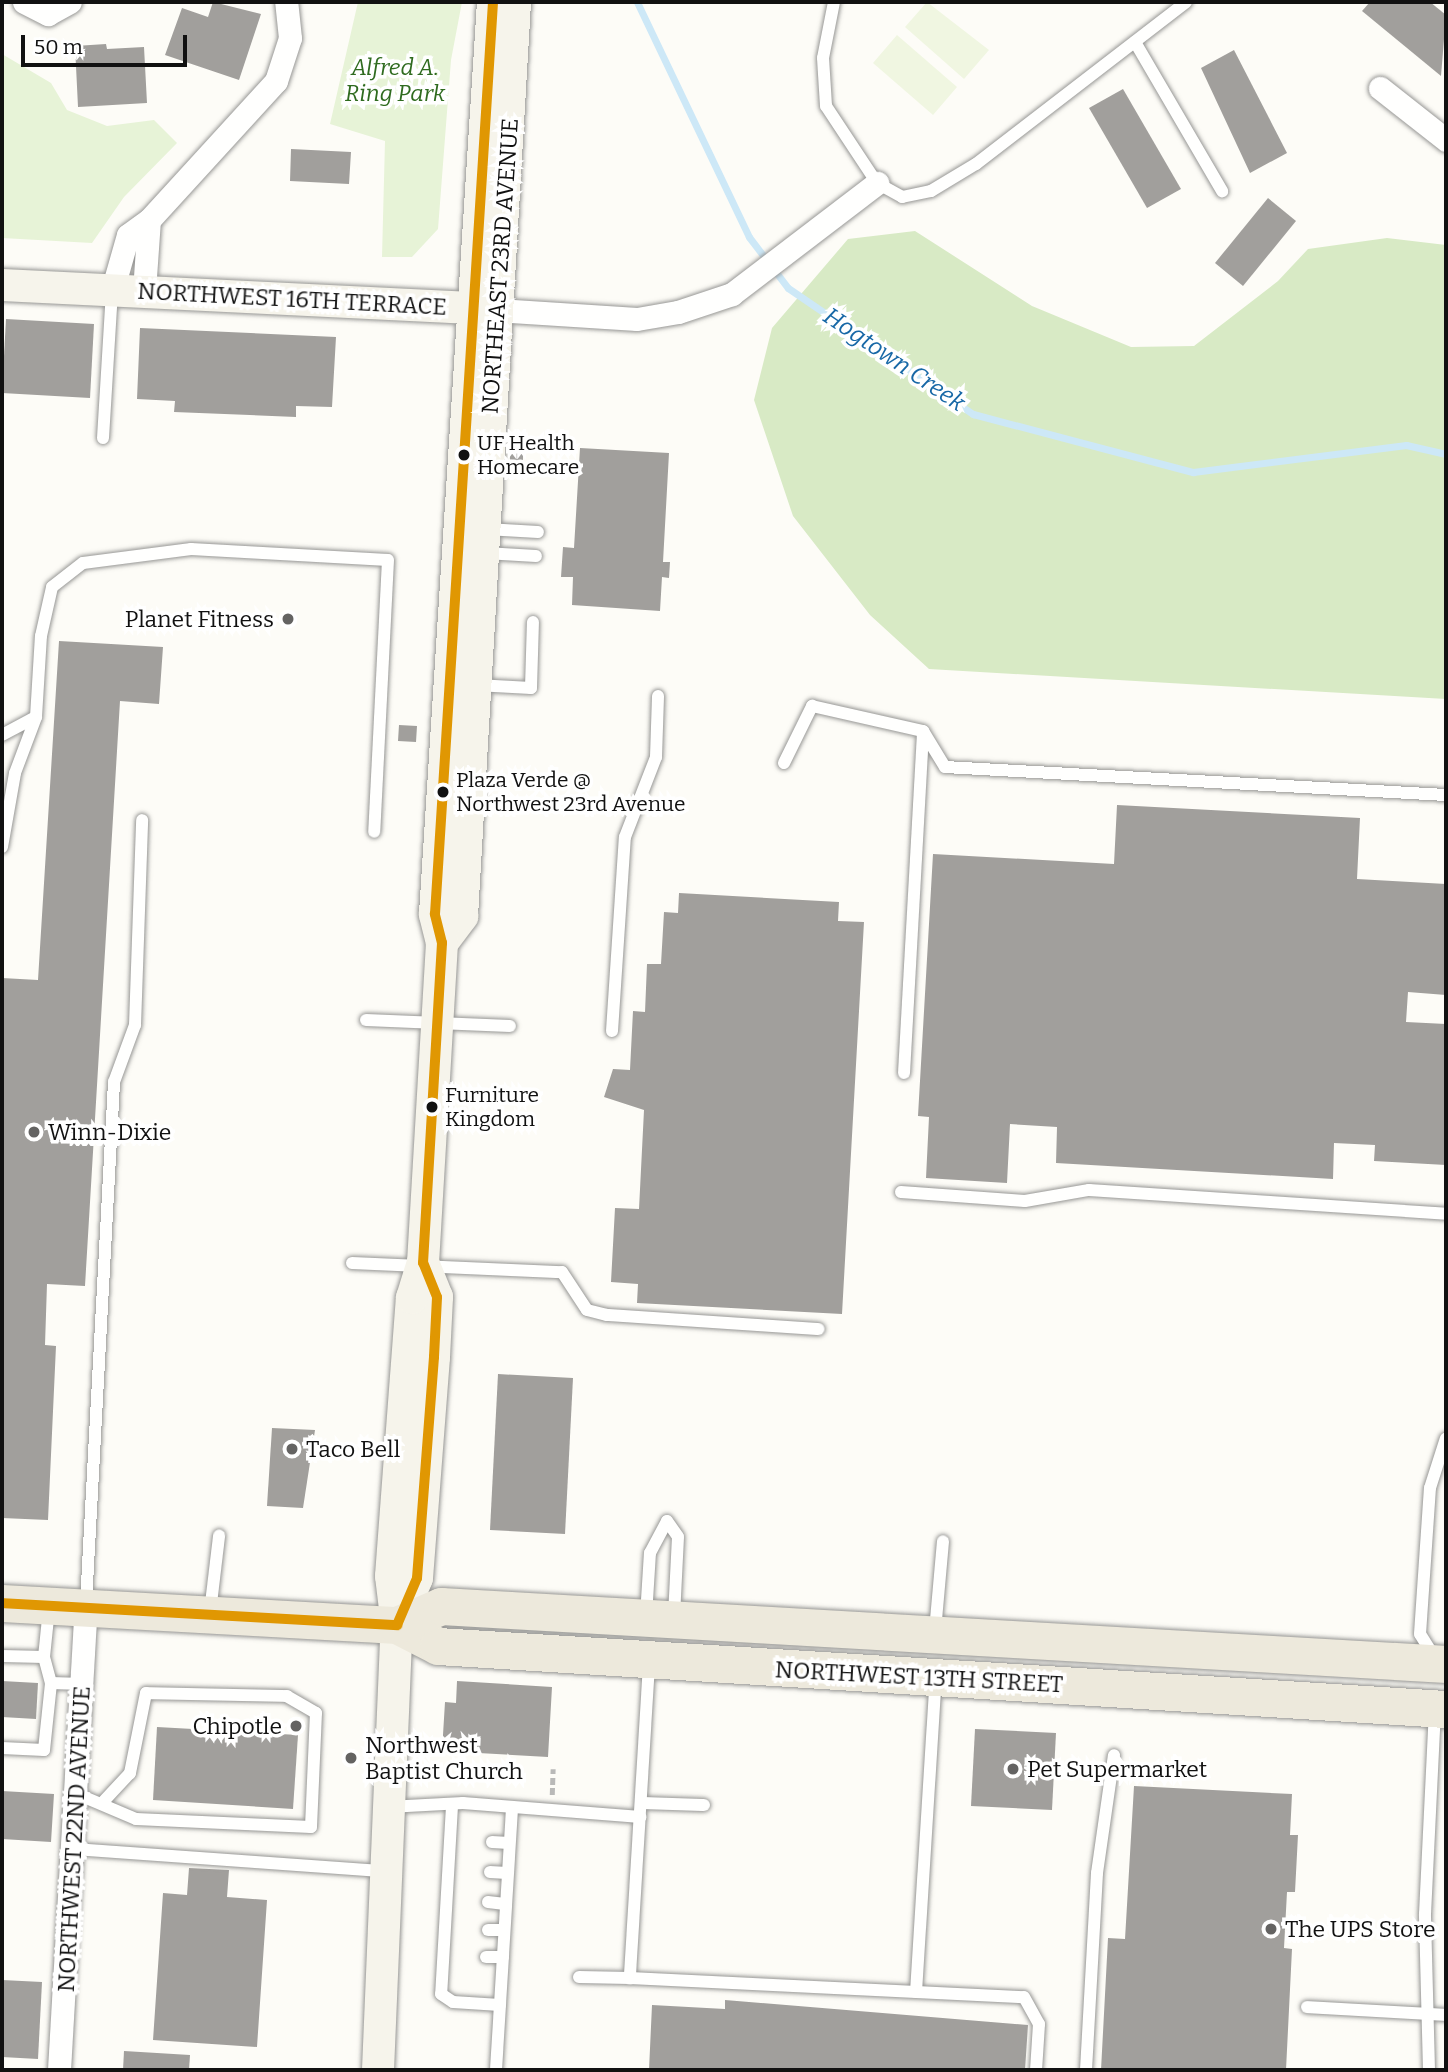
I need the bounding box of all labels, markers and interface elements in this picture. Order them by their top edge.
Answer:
scale bar [24,21,191,65]
text: 50 m [34,34,83,60]
park label: Alfred A. Ring Park [345,53,445,107]
street label: NORTHEAST 23RD AVENUE [476,117,524,415]
street label: NORTHWEST 16TH TERRACE [137,277,447,321]
water label: Hogtown Creek [818,302,970,418]
place label: UF Health Homecare [477,430,579,480]
marker: UF Health Homecare [457,448,471,462]
place label: Planet Fitness [125,605,274,633]
marker: Planet Fitness [280,611,296,627]
place label: Plaza Verde @ Northwest 23rd Avenue [456,767,686,817]
marker: Plaza Verde @ Northwest 23rd Avenue [436,785,450,799]
place label: Furniture Kingdom [445,1082,539,1132]
marker: Furniture Kingdom [425,1100,439,1114]
place label: Winn-Dixie [48,1118,171,1146]
marker: Winn-Dixie [26,1124,42,1140]
place label: Taco Bell [306,1435,400,1463]
marker: Taco Bell [284,1441,300,1457]
street label: NORTHWEST 13TH STREET [774,1656,1064,1698]
street label: NORTHWEST 22ND AVENUE [52,1685,96,1993]
place label: Chipotle [192,1712,282,1740]
marker: Chipotle [288,1718,304,1734]
place label: Northwest Baptist Church [365,1731,523,1785]
marker: Northwest Baptist Church [343,1750,359,1766]
place label: Pet Supermarket [1027,1755,1207,1783]
marker: Pet Supermarket [1005,1761,1021,1777]
place label: The UPS Store [1285,1915,1435,1943]
marker: The UPS Store [1263,1921,1279,1937]

